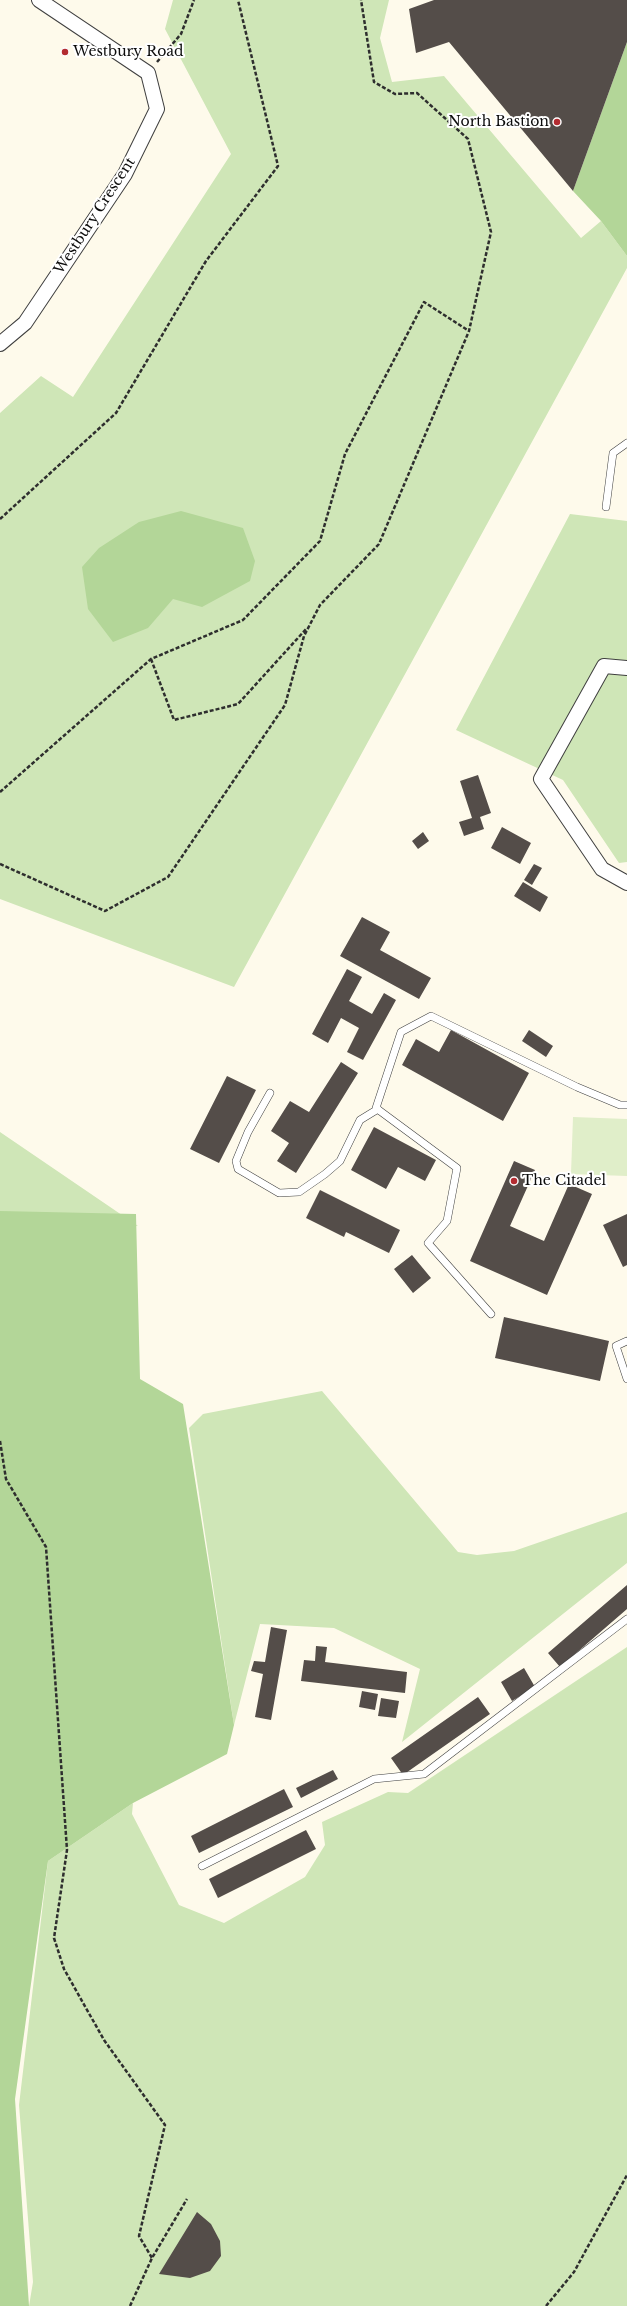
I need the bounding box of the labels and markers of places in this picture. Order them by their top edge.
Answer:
place label: Westbury Road [73,44,183,60]
marker: Westbury Road [60,47,70,57]
place label: North Bastion [448,114,549,130]
marker: North Bastion [552,117,562,127]
place label: The Citadel [522,1173,606,1189]
marker: The Citadel [509,1176,519,1186]

